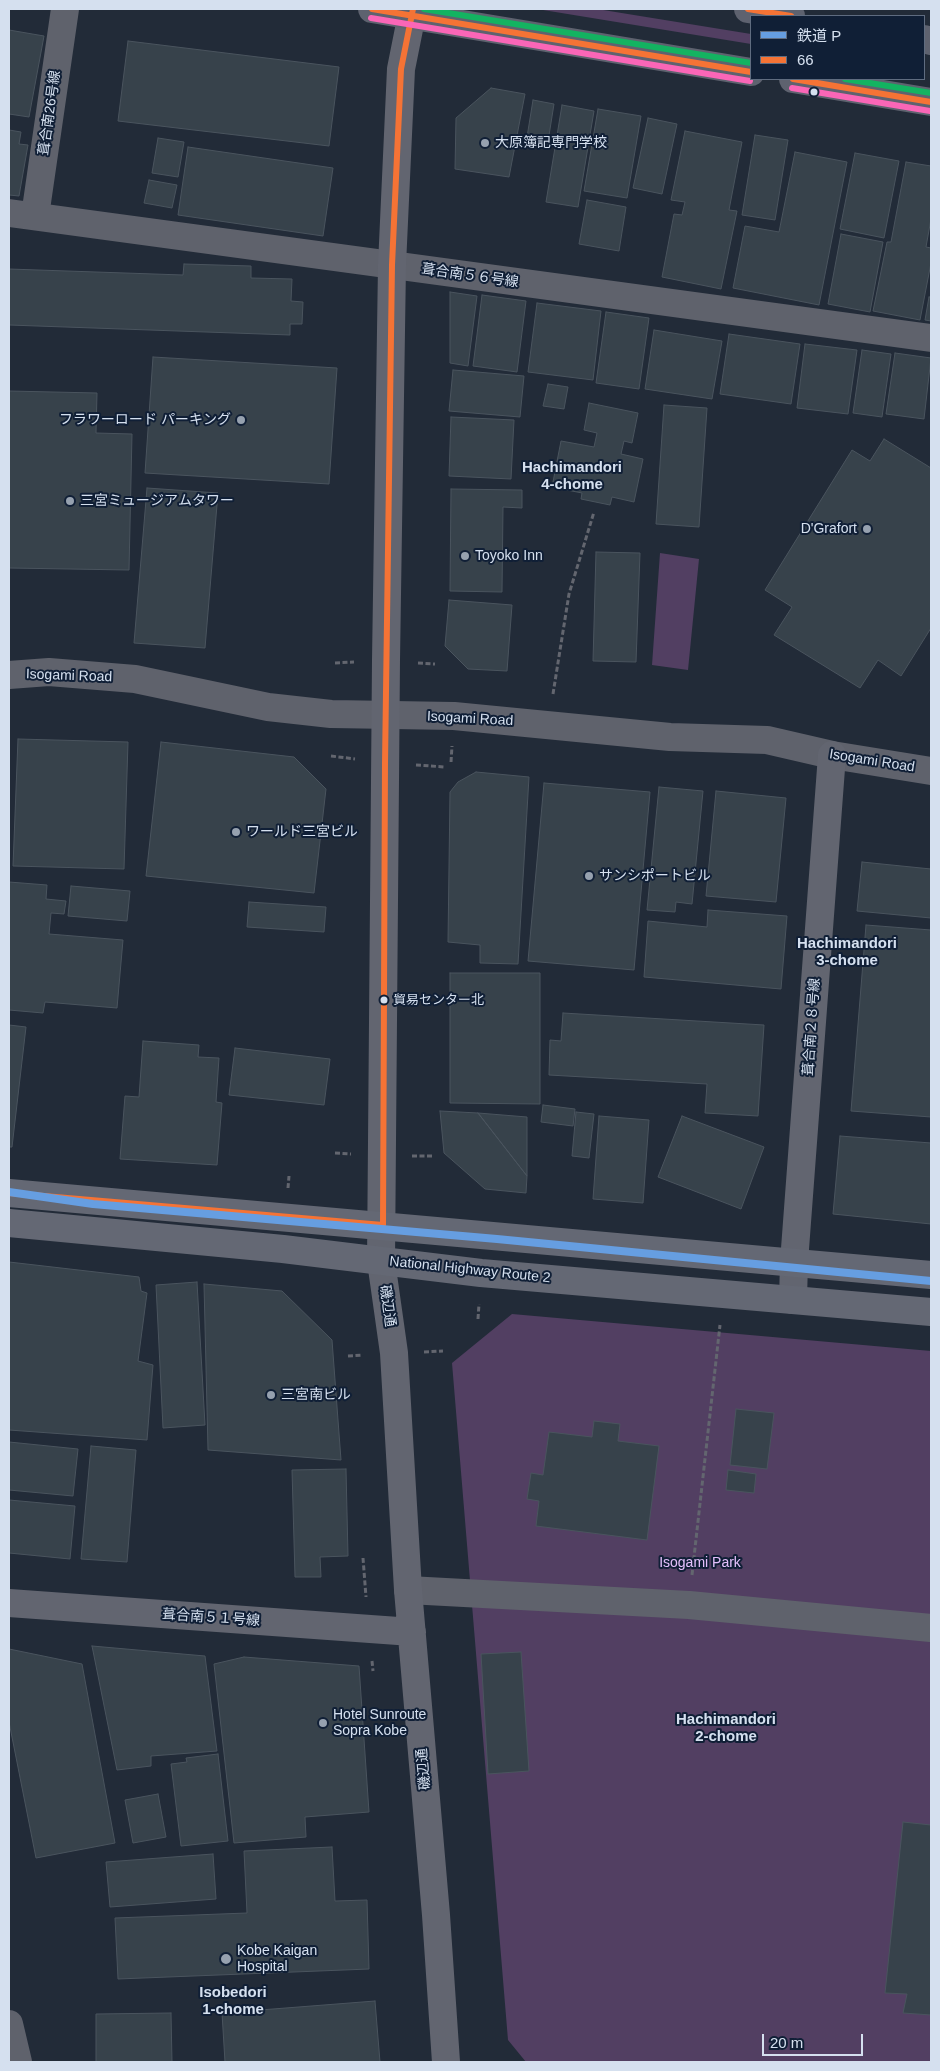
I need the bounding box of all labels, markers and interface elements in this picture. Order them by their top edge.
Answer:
legend [750,15,925,80]
text: 鉄道 P [797,27,841,44]
text: 66 [797,51,814,68]
street label: 葺合南26号線 [36,69,64,157]
unlabelled marker [809,87,819,97]
place label: 大原簿記専門学校 [495,135,607,151]
marker: 大原簿記専門学校 [479,137,491,149]
street label: 葺合南５６号線 [420,261,520,291]
place label: フラワーロード パーキング [59,412,231,428]
marker: フラワーロード パーキング [235,414,247,426]
district label: Hachimandori 4-chome [522,459,622,494]
place label: 三宮ミュージアムタワー [80,493,234,509]
marker: 三宮ミュージアムタワー [64,495,76,507]
place label: D'Grafort [801,521,857,537]
marker: D'Grafort [861,523,873,535]
place label: Toyoko Inn [475,548,543,564]
marker: Toyoko Inn [459,550,471,562]
street label: Isogami Road [26,666,112,686]
street label: Isogami Road [426,708,514,730]
street label: Isogami Road [828,746,916,776]
place label: ワールド三宮ビル [246,824,358,840]
marker: ワールド三宮ビル [230,826,242,838]
place label: サンシポートビル [599,868,711,884]
marker: サンシポートビル [583,870,595,882]
district label: Hachimandori 3-chome [797,935,897,970]
street label: 葺合南２８号線 [800,978,824,1076]
place label: 貿易センター北 [393,992,484,1008]
marker: 貿易センター北 [379,995,389,1005]
street label: National Highway Route 2 [389,1253,551,1287]
street label: 磯辺通 [376,1284,398,1328]
place label: 三宮南ビル [281,1387,351,1403]
marker: 三宮南ビル [265,1389,277,1401]
park label: Isogami Park [659,1555,741,1571]
street label: 葺合南５１号線 [162,1606,260,1630]
place label: Hotel Sunroute Sopra Kobe [333,1707,426,1740]
district label: Hachimandori 2-chome [676,1711,776,1746]
marker: Hotel Sunroute Sopra Kobe [317,1717,329,1729]
street label: 磯辺通 [414,1747,434,1791]
place label: Kobe Kaigan Hospital [237,1943,317,1975]
marker: Kobe Kaigan Hospital [219,1952,233,1966]
district label: Isobedori 1-chome [199,1984,267,2019]
scale bar [765,2024,866,2056]
text: 20 m [770,2034,803,2051]

